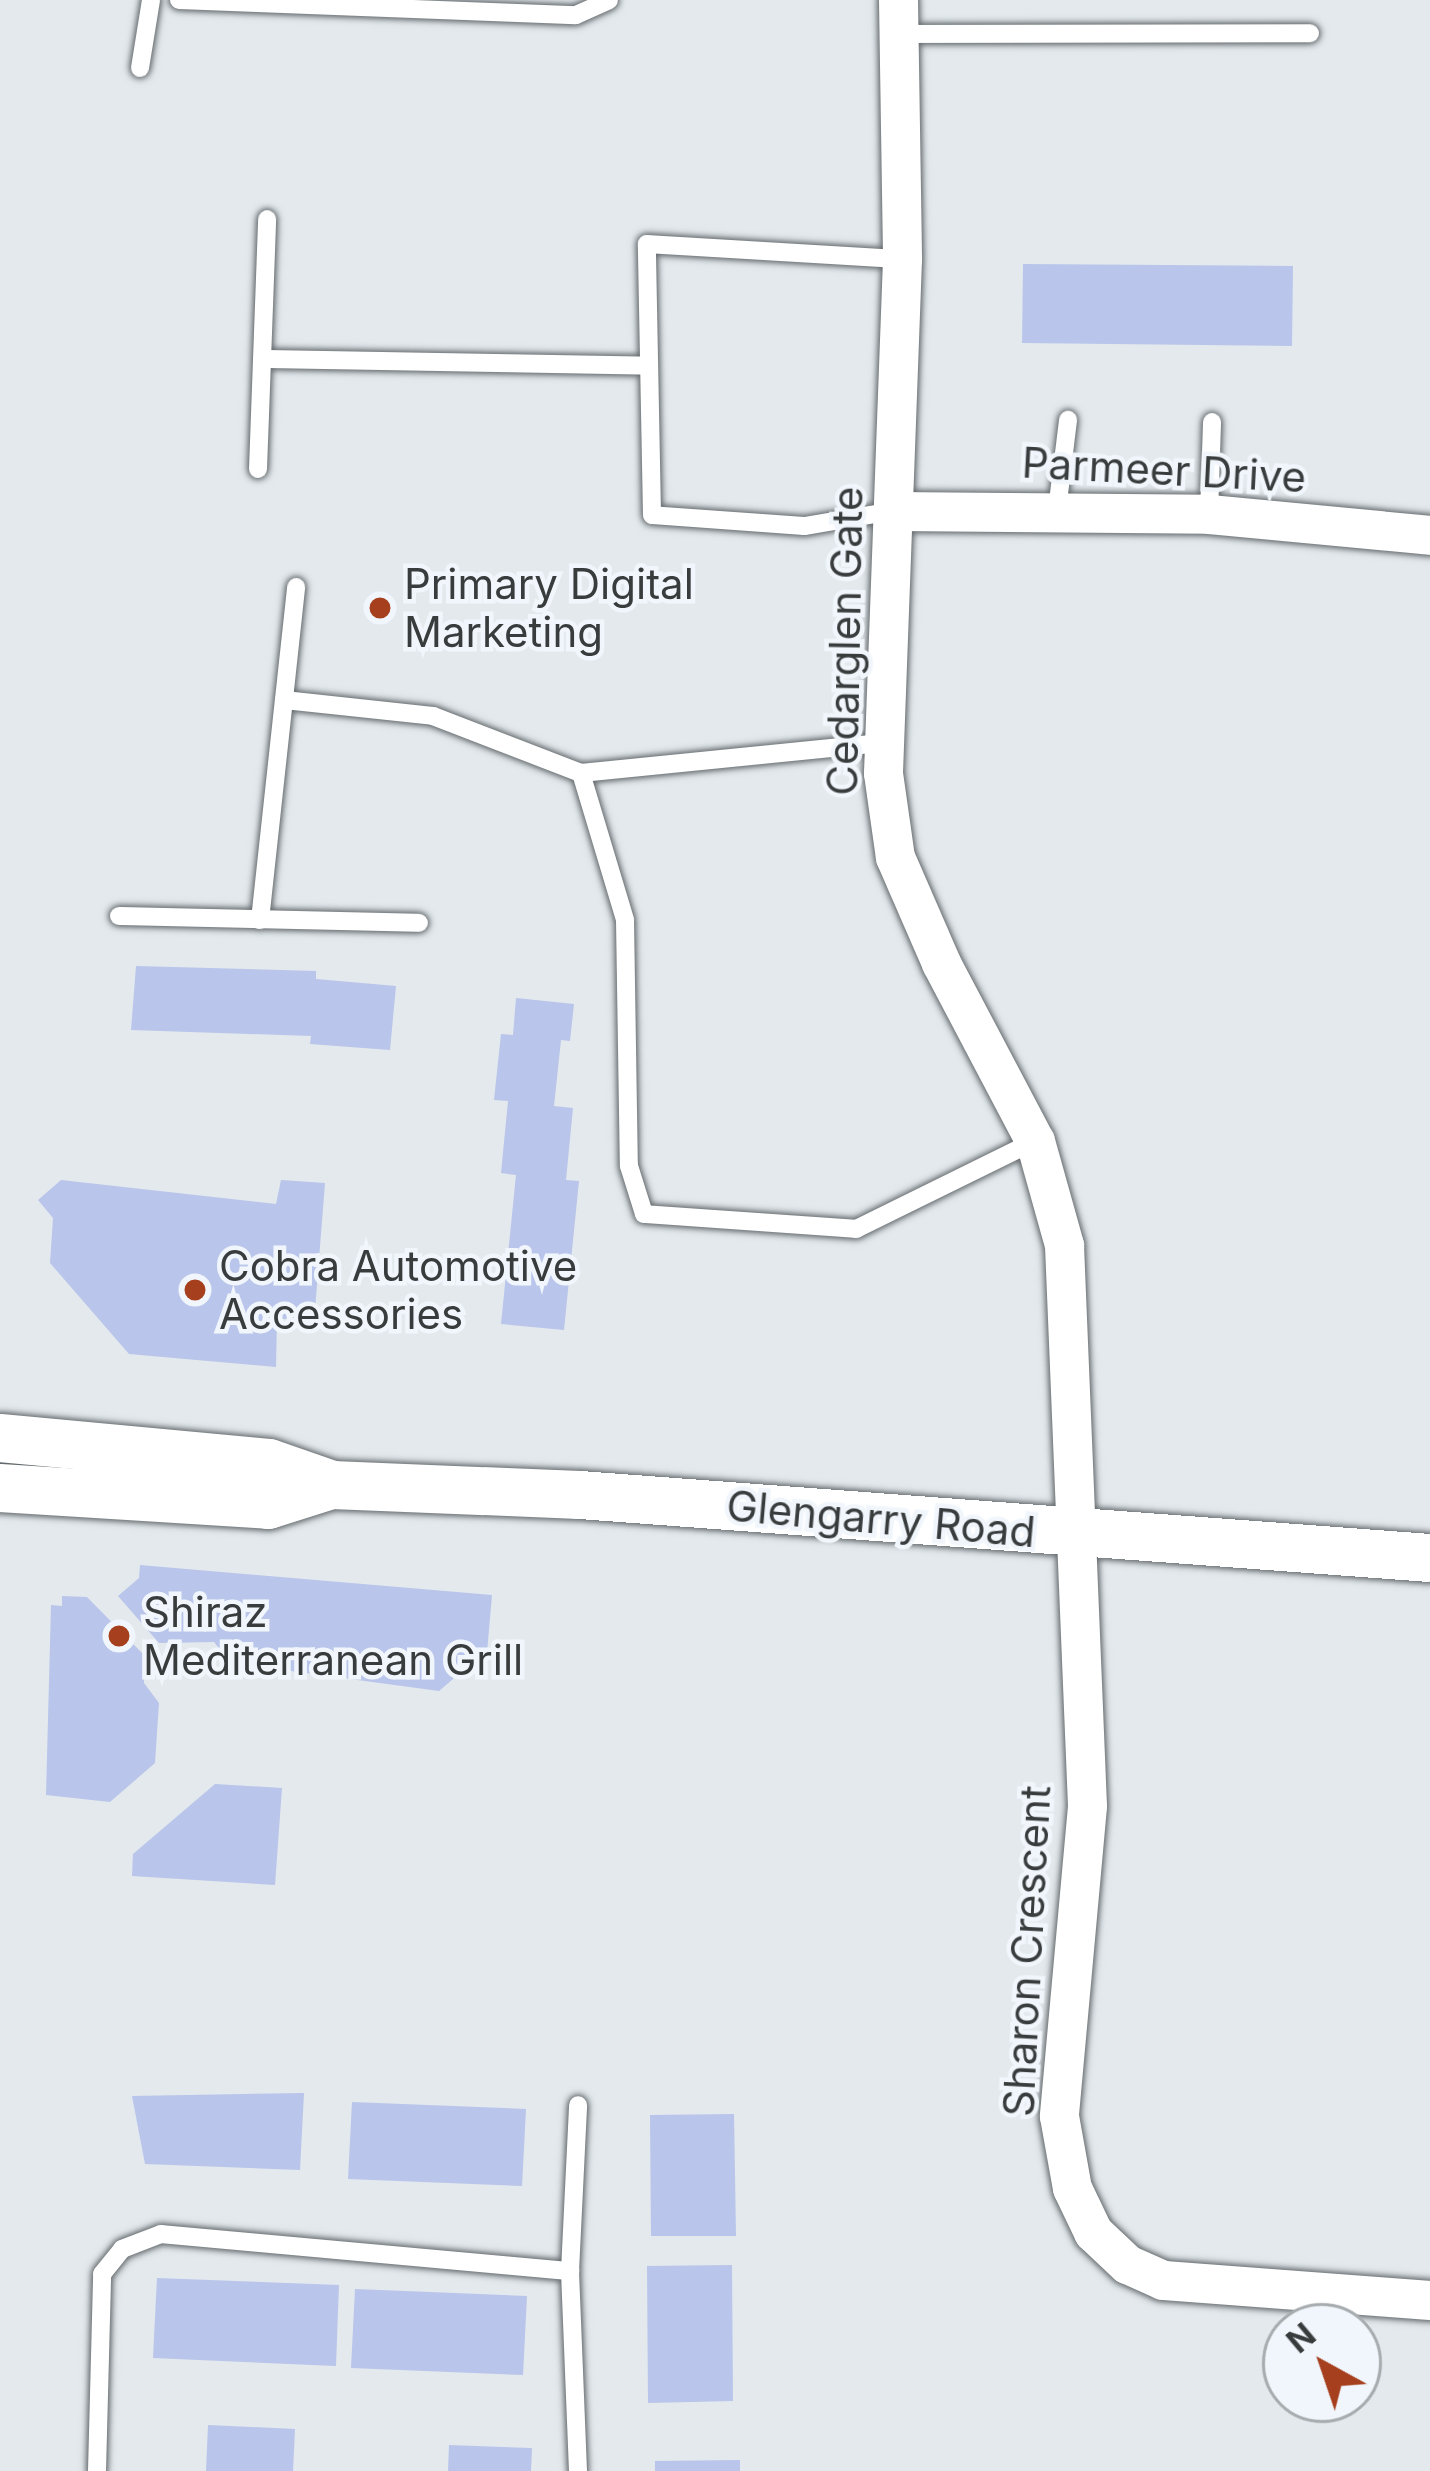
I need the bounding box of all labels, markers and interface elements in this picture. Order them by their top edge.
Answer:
street label: Parmeer Drive [1021,437,1307,503]
street label: Cedarglen Gate [817,486,873,796]
place label: Primary Digital Marketing [404,559,694,658]
marker: Primary Digital Marketing [367,595,393,621]
place label: Cobra Automotive Accessories [219,1241,577,1340]
marker: Cobra Automotive Accessories [182,1277,208,1303]
street label: Glengarry Road [724,1480,1038,1558]
place label: Shiraz Mediterranean Grill [143,1587,523,1686]
marker: Shiraz Mediterranean Grill [106,1623,132,1649]
street label: Sharon Crescent [993,1784,1061,2118]
north arrow [1262,2303,1382,2423]
text: N [1278,2314,1323,2361]

